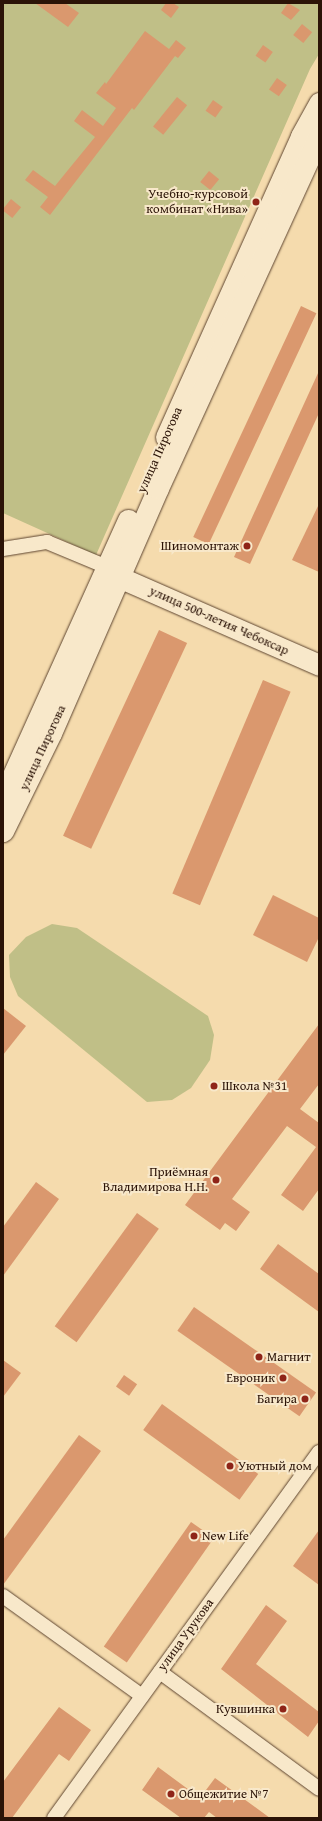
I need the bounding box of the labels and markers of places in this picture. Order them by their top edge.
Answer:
place label: Учебно-курсовой комбинат «Нива» [146,187,248,218]
marker: Учебно-курсовой комбинат «Нива» [251,197,261,207]
place label: Шиномонтаж [161,538,239,554]
marker: Шиномонтаж [242,541,252,551]
place label: Школа №31 [222,1078,287,1094]
marker: Школа №31 [209,1081,219,1091]
place label: Приёмная Владимирова Н.Н. [103,1165,208,1196]
marker: Приёмная Владимирова Н.Н. [211,1175,221,1185]
place label: Магнит [267,1349,310,1365]
marker: Магнит [254,1352,264,1362]
place label: Евроник [226,1370,275,1386]
marker: Евроник [278,1373,288,1383]
place label: Багира [257,1391,297,1407]
marker: Багира [300,1394,310,1404]
place label: Уютный дом [238,1458,312,1474]
marker: Уютный дом [225,1461,235,1471]
place label: New Life [202,1528,249,1544]
marker: New Life [189,1531,199,1541]
place label: Кувшинка [216,1701,275,1717]
marker: Кувшинка [278,1704,288,1714]
place label: Общежитие №7 [179,1786,268,1802]
marker: Общежитие №7 [166,1789,176,1799]

